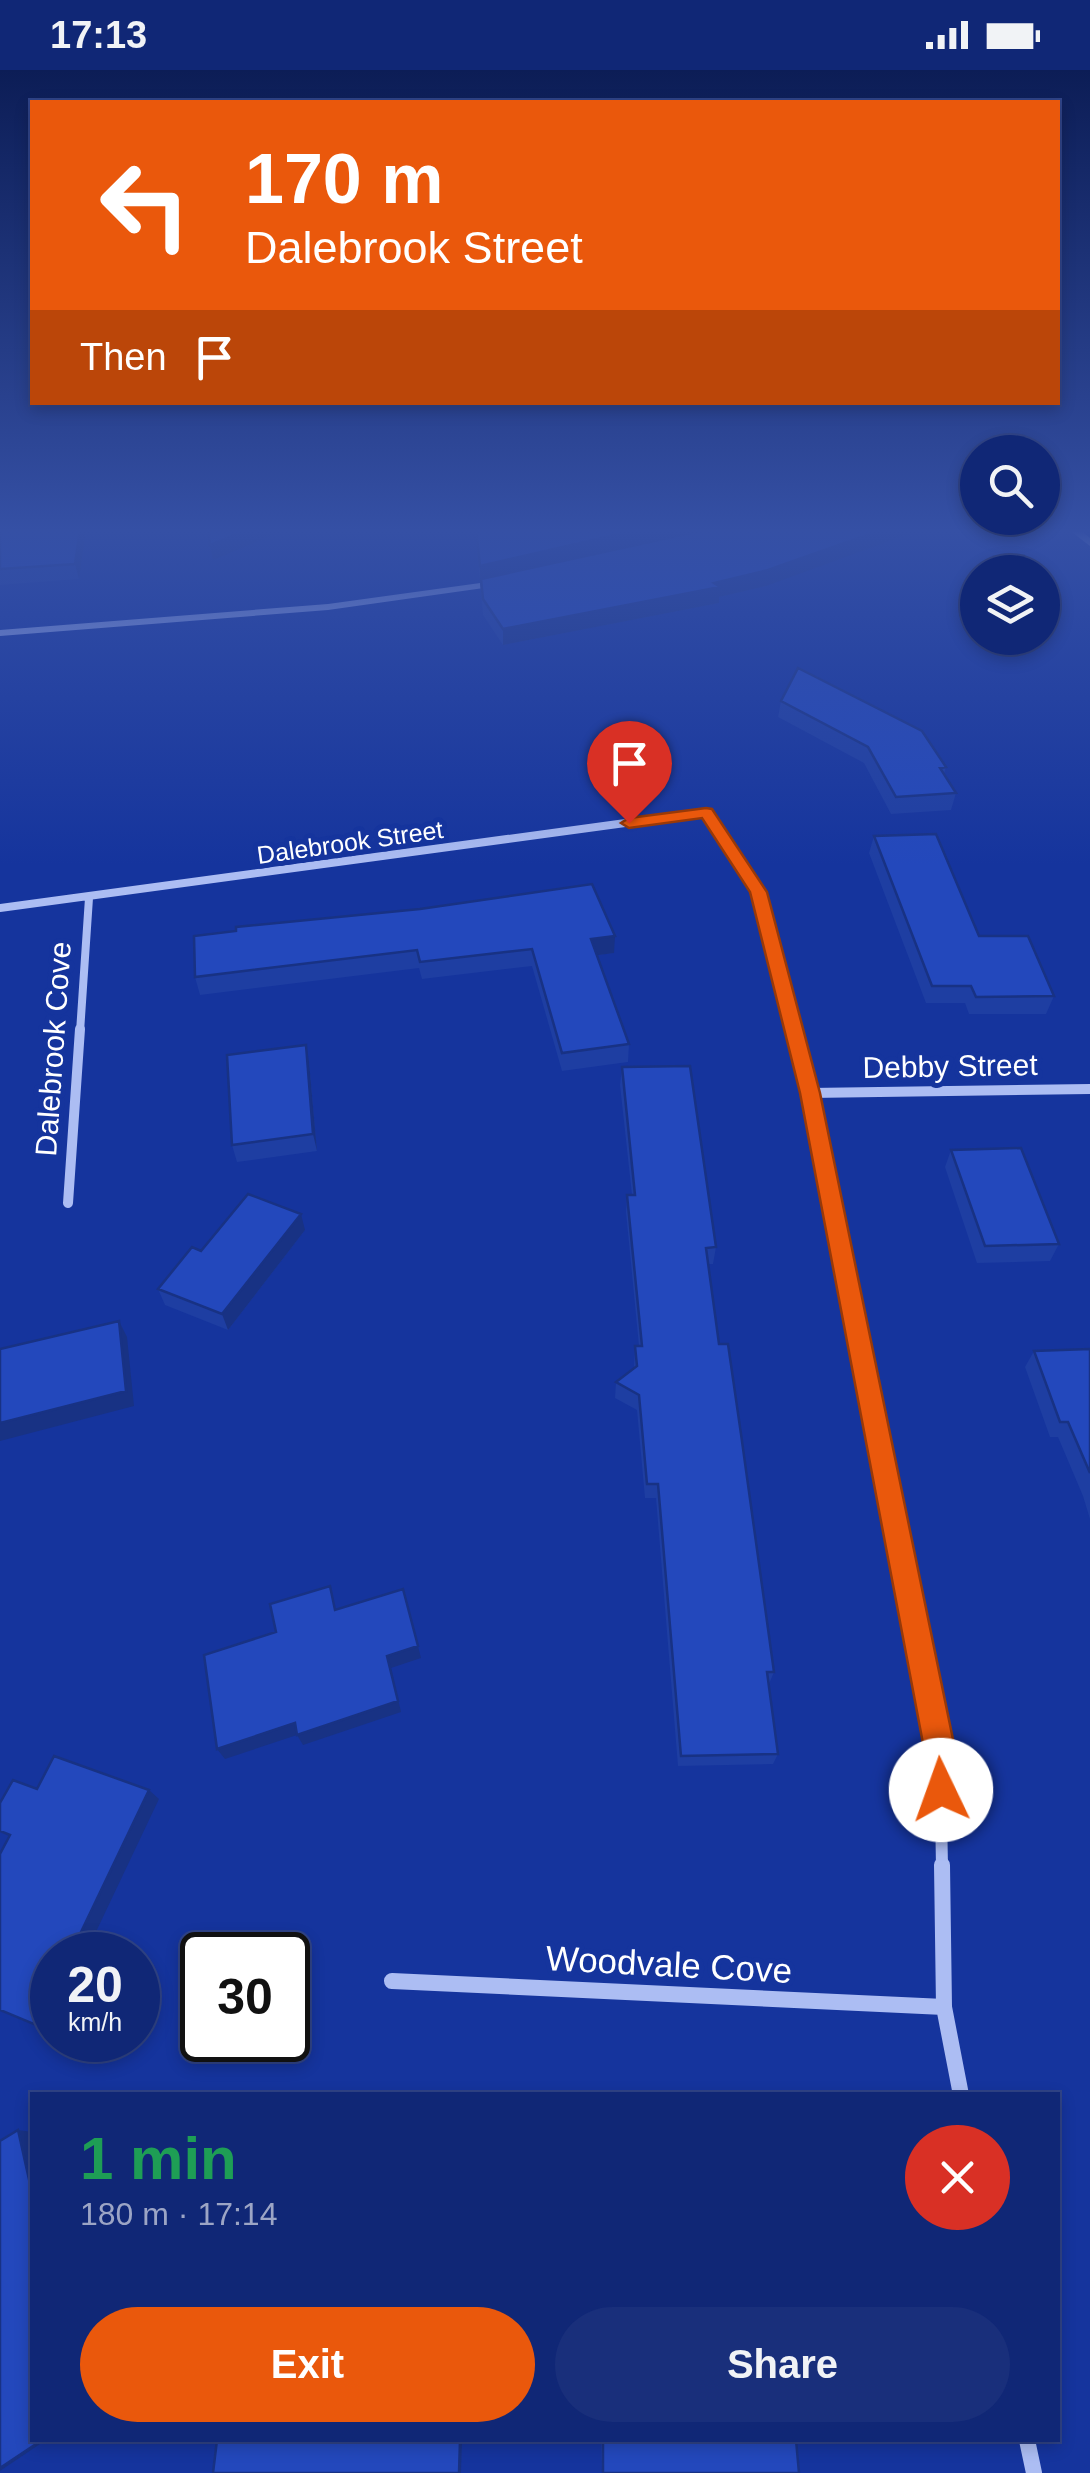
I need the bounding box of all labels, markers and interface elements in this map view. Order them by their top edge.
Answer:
text: 17:13 [50,14,147,56]
icon: left [80,140,210,270]
text: 170 m [245,140,443,218]
text: Dalebrook Street [245,222,583,273]
icon: arrive [187,330,242,385]
text: Then [80,336,167,378]
map controls [960,435,1060,655]
button: search [960,435,1060,535]
button: layers [960,555,1060,655]
pin [587,721,672,824]
icon: arrive [602,736,657,791]
street label: Dalebrook Street [255,815,445,869]
street label: Dalebrook Cove [29,941,77,1157]
street label: Debby Street [862,1048,1038,1084]
position arrow [889,1738,993,1842]
speed limit sign: 30 [180,1932,310,2062]
street label: Woodvale Cove [545,1938,793,1990]
text: 20 [67,1957,123,2013]
text: km/h [68,2008,122,2036]
text: 1 min [80,2125,237,2192]
button: close [905,2125,1010,2230]
text: 180 m · 17:14 [80,2196,277,2232]
button: Exit [80,2307,535,2422]
button: Share [555,2307,1010,2422]

